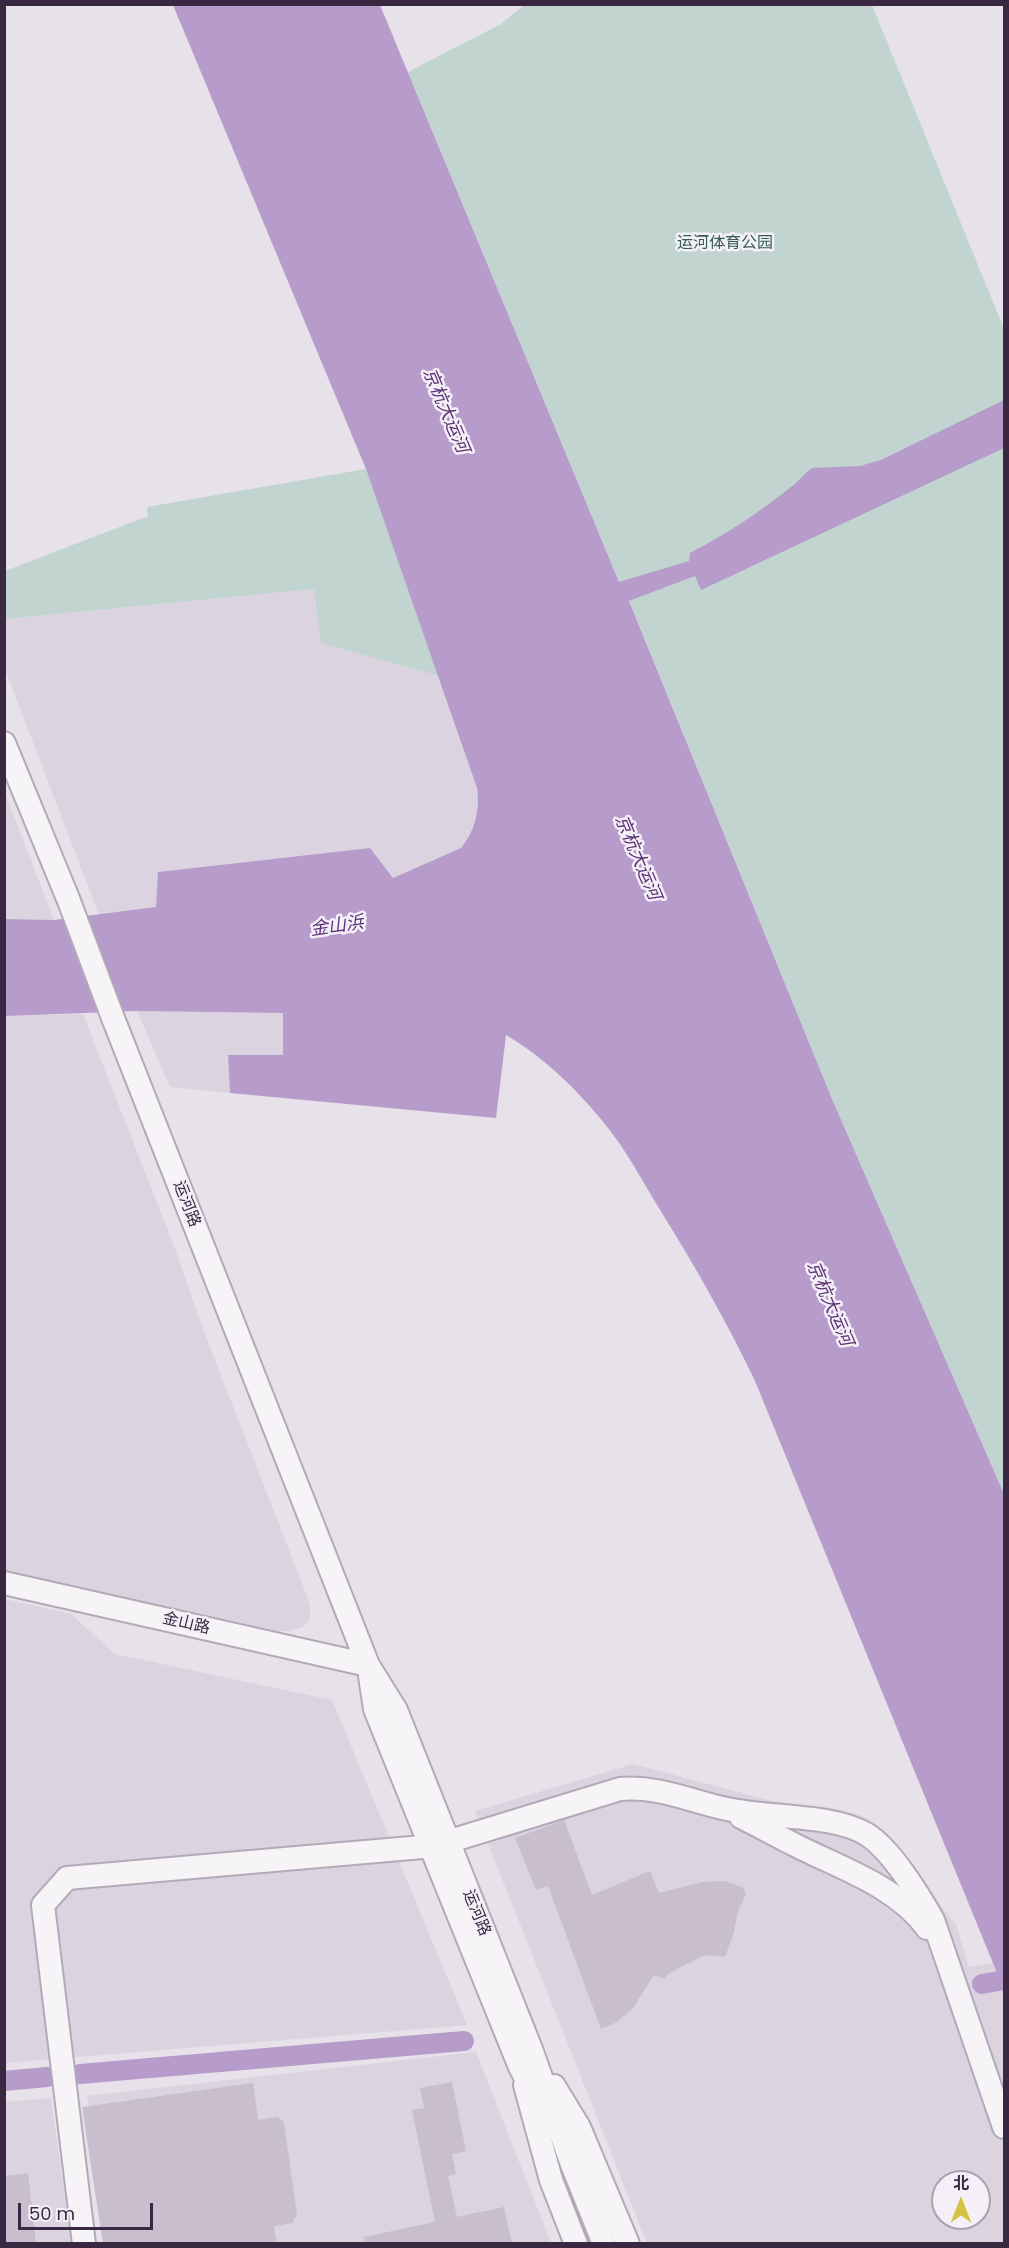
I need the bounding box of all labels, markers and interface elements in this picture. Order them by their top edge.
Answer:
park label: 运河体育公园 [677,234,773,254]
water label: 京杭大运河 [417,365,473,457]
water label: 京杭大运河 [609,812,665,904]
water label: 金山浜 [309,913,365,941]
street label: 运河路 [168,1178,204,1230]
water label: 京杭大运河 [801,1258,857,1350]
street label: 金山路 [160,1609,212,1639]
street label: 运河路 [458,1887,494,1939]
north arrow [931,2170,991,2230]
text: 北 [953,2172,969,2195]
scale bar [21,2191,156,2229]
text: 50 m [29,2201,75,2226]

